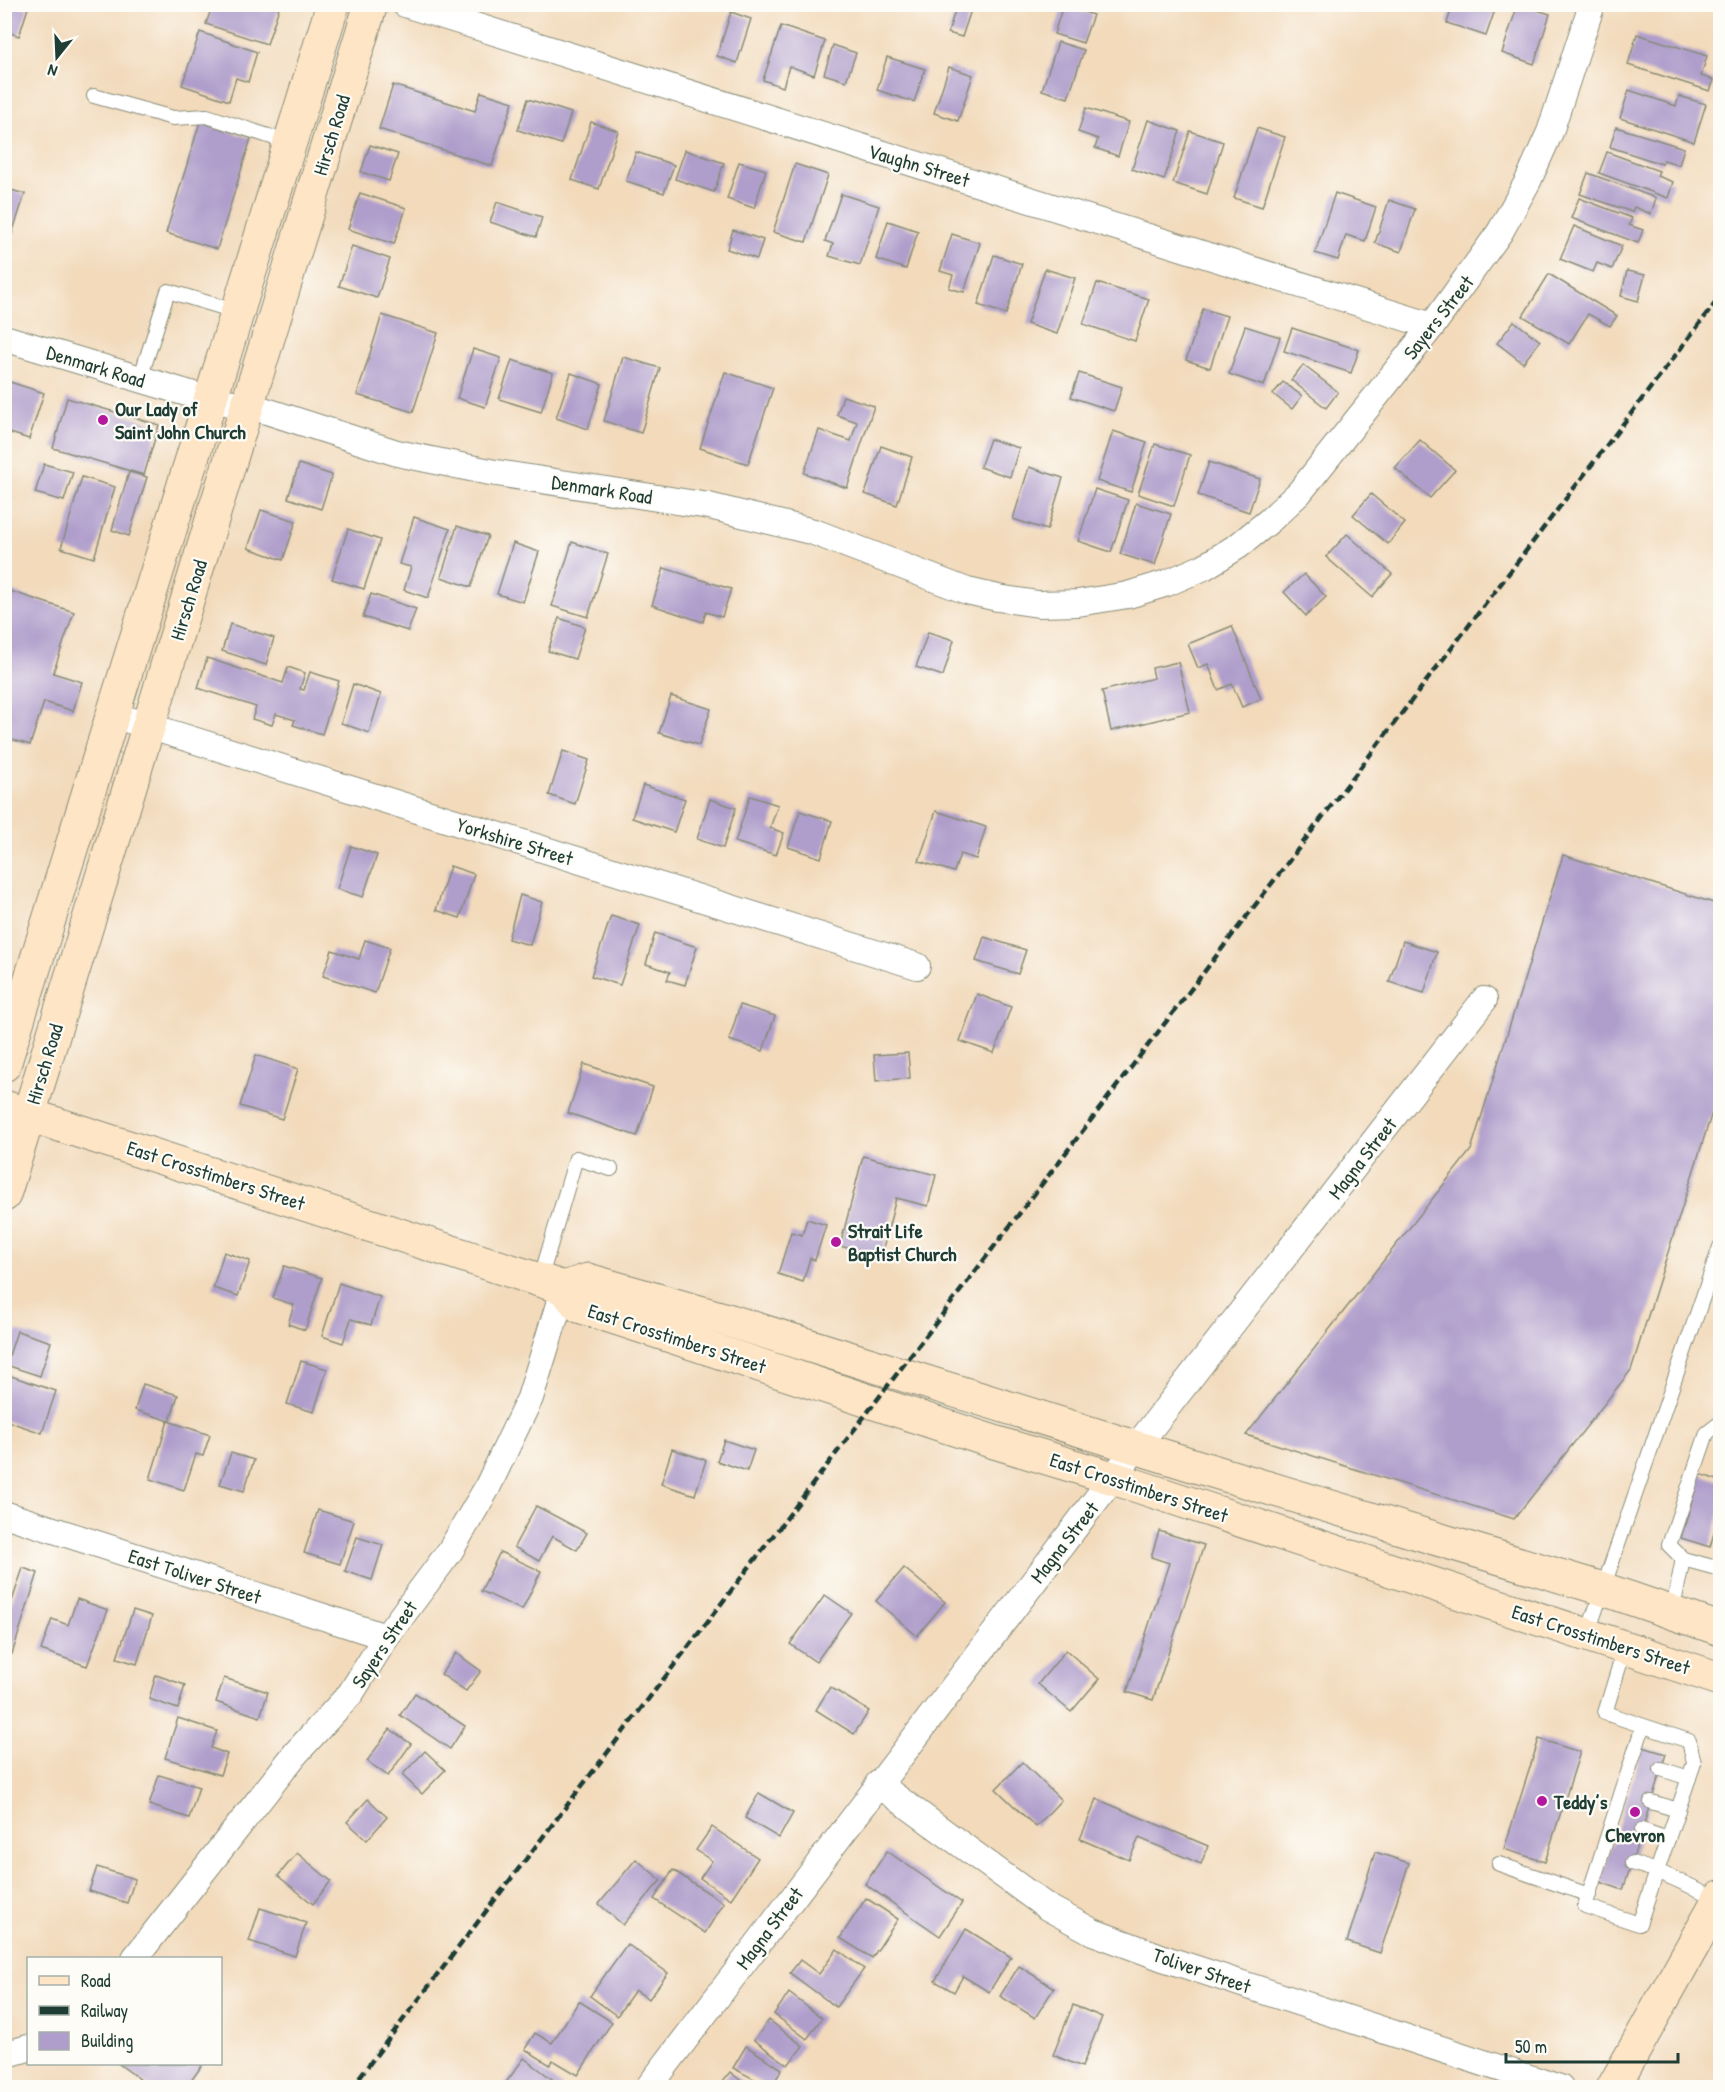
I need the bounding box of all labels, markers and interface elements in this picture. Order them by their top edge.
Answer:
north arrow [27,27,87,87]
text: N [44,59,60,83]
street label: Hirsch Road [306,91,356,179]
street label: Vaughn Street [865,137,974,194]
street label: Sayers Street [1397,268,1480,365]
street label: Denmark Road [44,338,149,394]
place label: Our Lady of Saint John Church [115,395,246,445]
marker: Our Lady of Saint John Church [96,413,110,427]
street label: Denmark Road [550,468,654,510]
street label: Hirsch Road [163,556,213,644]
street label: Yorkshire Street [454,811,578,872]
street label: Hirsch Road [19,1020,69,1108]
street label: Magna Street [1322,1111,1403,1204]
street label: East Crosstimbers Street [124,1133,310,1217]
place label: Strait Life Baptist Church [848,1217,957,1268]
marker: Strait Life Baptist Church [829,1235,843,1249]
street label: East Crosstimbers Street [585,1296,771,1380]
street label: East Crosstimbers Street [1047,1445,1233,1529]
street label: Magna Street [1024,1495,1105,1588]
street label: East Toliver Street [125,1542,266,1610]
street label: Sayers Street [345,1594,424,1693]
street label: East Crosstimbers Street [1509,1597,1695,1681]
place label: Teddy’s [1553,1788,1608,1816]
marker: Teddy’s [1535,1794,1549,1808]
marker: Chevron [1628,1805,1642,1819]
place label: Chevron [1605,1821,1665,1848]
street label: Magna Street [729,1880,810,1975]
street label: Toliver Street [1149,1941,1256,2000]
legend [27,1957,222,2065]
text: Road [81,1968,111,1993]
text: Railway [81,1998,128,2023]
scale bar [1506,2026,1678,2064]
text: Building [81,2028,133,2053]
text: 50 m [1515,2034,1547,2059]

